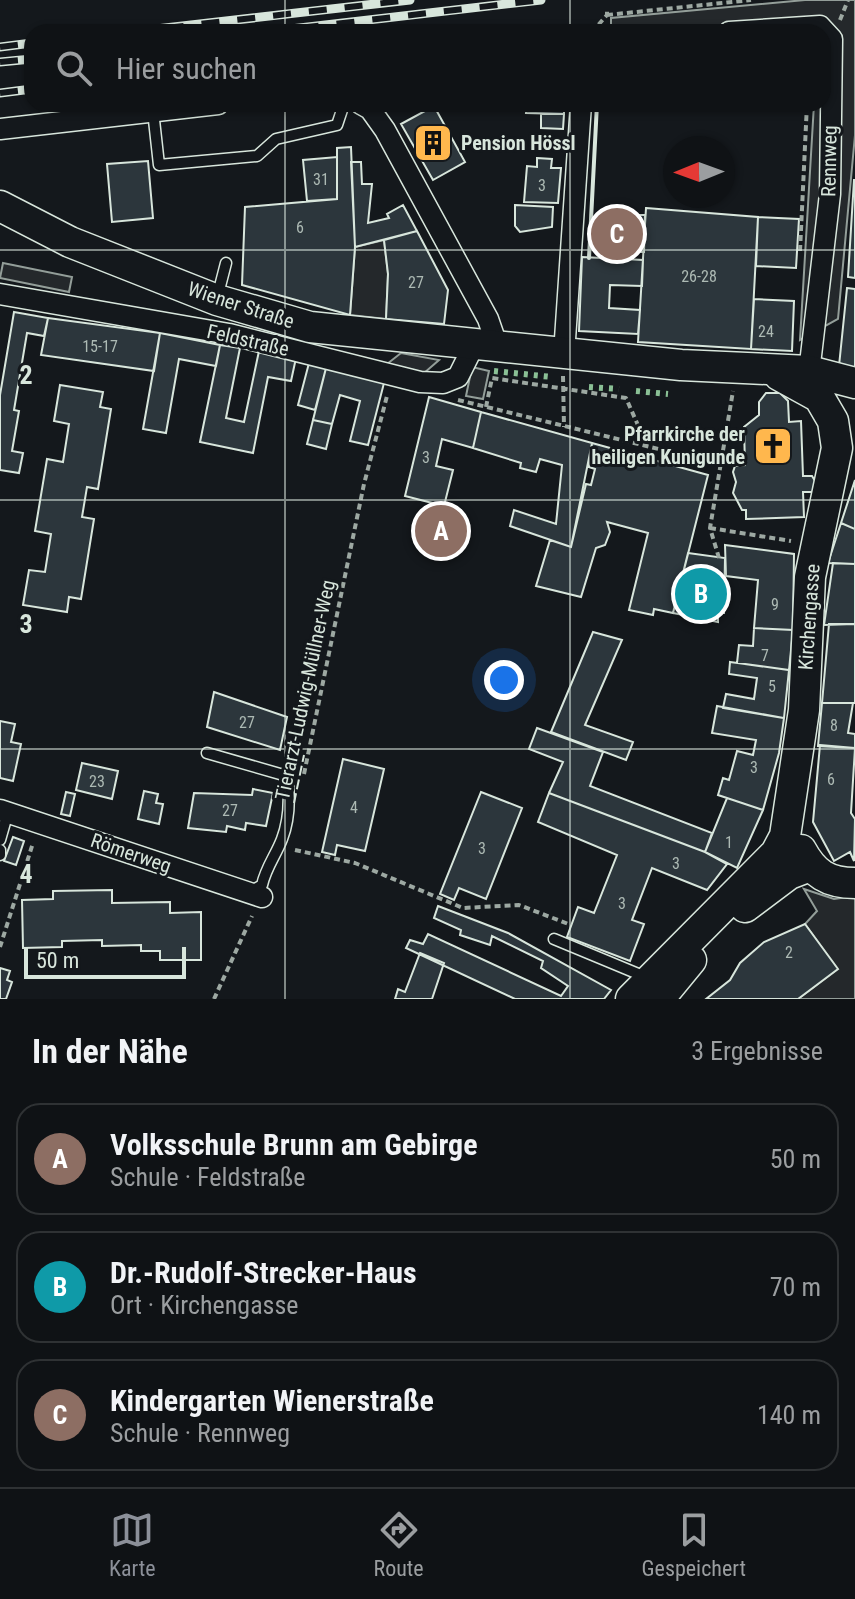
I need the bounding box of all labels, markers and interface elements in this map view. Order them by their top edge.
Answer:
search box [24,24,831,112]
icon: search [52,46,96,90]
text: Hier suchen [116,51,257,86]
building icon: Pension Hössl [412,122,454,164]
street label: Rennweg [816,125,842,197]
place label: Pension Hössl [461,131,576,155]
north arrow [663,136,735,208]
house number: 31 [313,170,329,189]
house number: 3 [538,176,546,195]
pin: C [591,204,643,264]
house number: 6 [296,218,304,237]
house number: 26-28 [681,267,717,286]
house number: 27 [408,273,424,292]
street label: Wiener Straße [185,277,297,333]
street label: Feldstraße [205,319,291,361]
house number: 24 [758,322,774,341]
house number: 15-17 [82,337,118,356]
text: 2 [19,360,33,390]
place label: Pfarrkirche der heiligen Kunigunde [592,422,745,469]
church icon: Pfarrkirche der heiligen Kunigunde [752,425,794,467]
house number: 3 [422,448,430,467]
pin: A [415,501,467,561]
street label: Kirchengasse [793,563,825,671]
pin: B [675,564,727,624]
street label: Tierarzt-Ludwig-Müllner-Weg [270,578,340,802]
house number: 9 [771,595,779,614]
text: 3 [19,609,33,639]
house number: 7 [761,646,769,665]
your location [484,660,524,700]
house number: 5 [768,677,776,696]
house number: 27 [239,713,255,732]
house number: 8 [830,716,838,735]
house number: 3 [750,758,758,777]
house number: 6 [827,770,835,789]
house number: 23 [89,772,105,791]
house number: 4 [350,798,358,817]
house number: 27 [222,801,238,820]
street label: Römerweg [88,828,174,878]
house number: 1 [725,833,733,852]
house number: 3 [478,839,486,858]
house number: 3 [672,854,680,873]
text: 4 [19,859,33,889]
house number: 3 [618,894,626,913]
scale bar [24,943,186,979]
house number: 2 [785,943,793,962]
text: 50 m [36,948,79,973]
text: In der Nähe [32,1031,188,1071]
text: 3 Ergebnisse [691,1036,823,1066]
text: Volksschule Brunn am Gebirge [110,1127,478,1162]
text: A [52,1144,68,1174]
text: 50 m [770,1144,821,1174]
text: Schule · Feldstraße [110,1162,306,1192]
text: Dr.-Rudolf-Strecker-Haus [110,1255,417,1290]
text: B [53,1272,67,1302]
text: 70 m [770,1272,821,1302]
text: Ort · Kirchengasse [110,1290,299,1320]
text: Kindergarten Wienerstraße [110,1383,434,1418]
text: C [53,1400,67,1430]
text: 140 m [757,1400,821,1430]
text: Schule · Rennweg [110,1418,290,1448]
tab: Karte [109,1508,156,1581]
tab: Route [373,1508,424,1581]
tab: Gespeichert [642,1508,746,1581]

